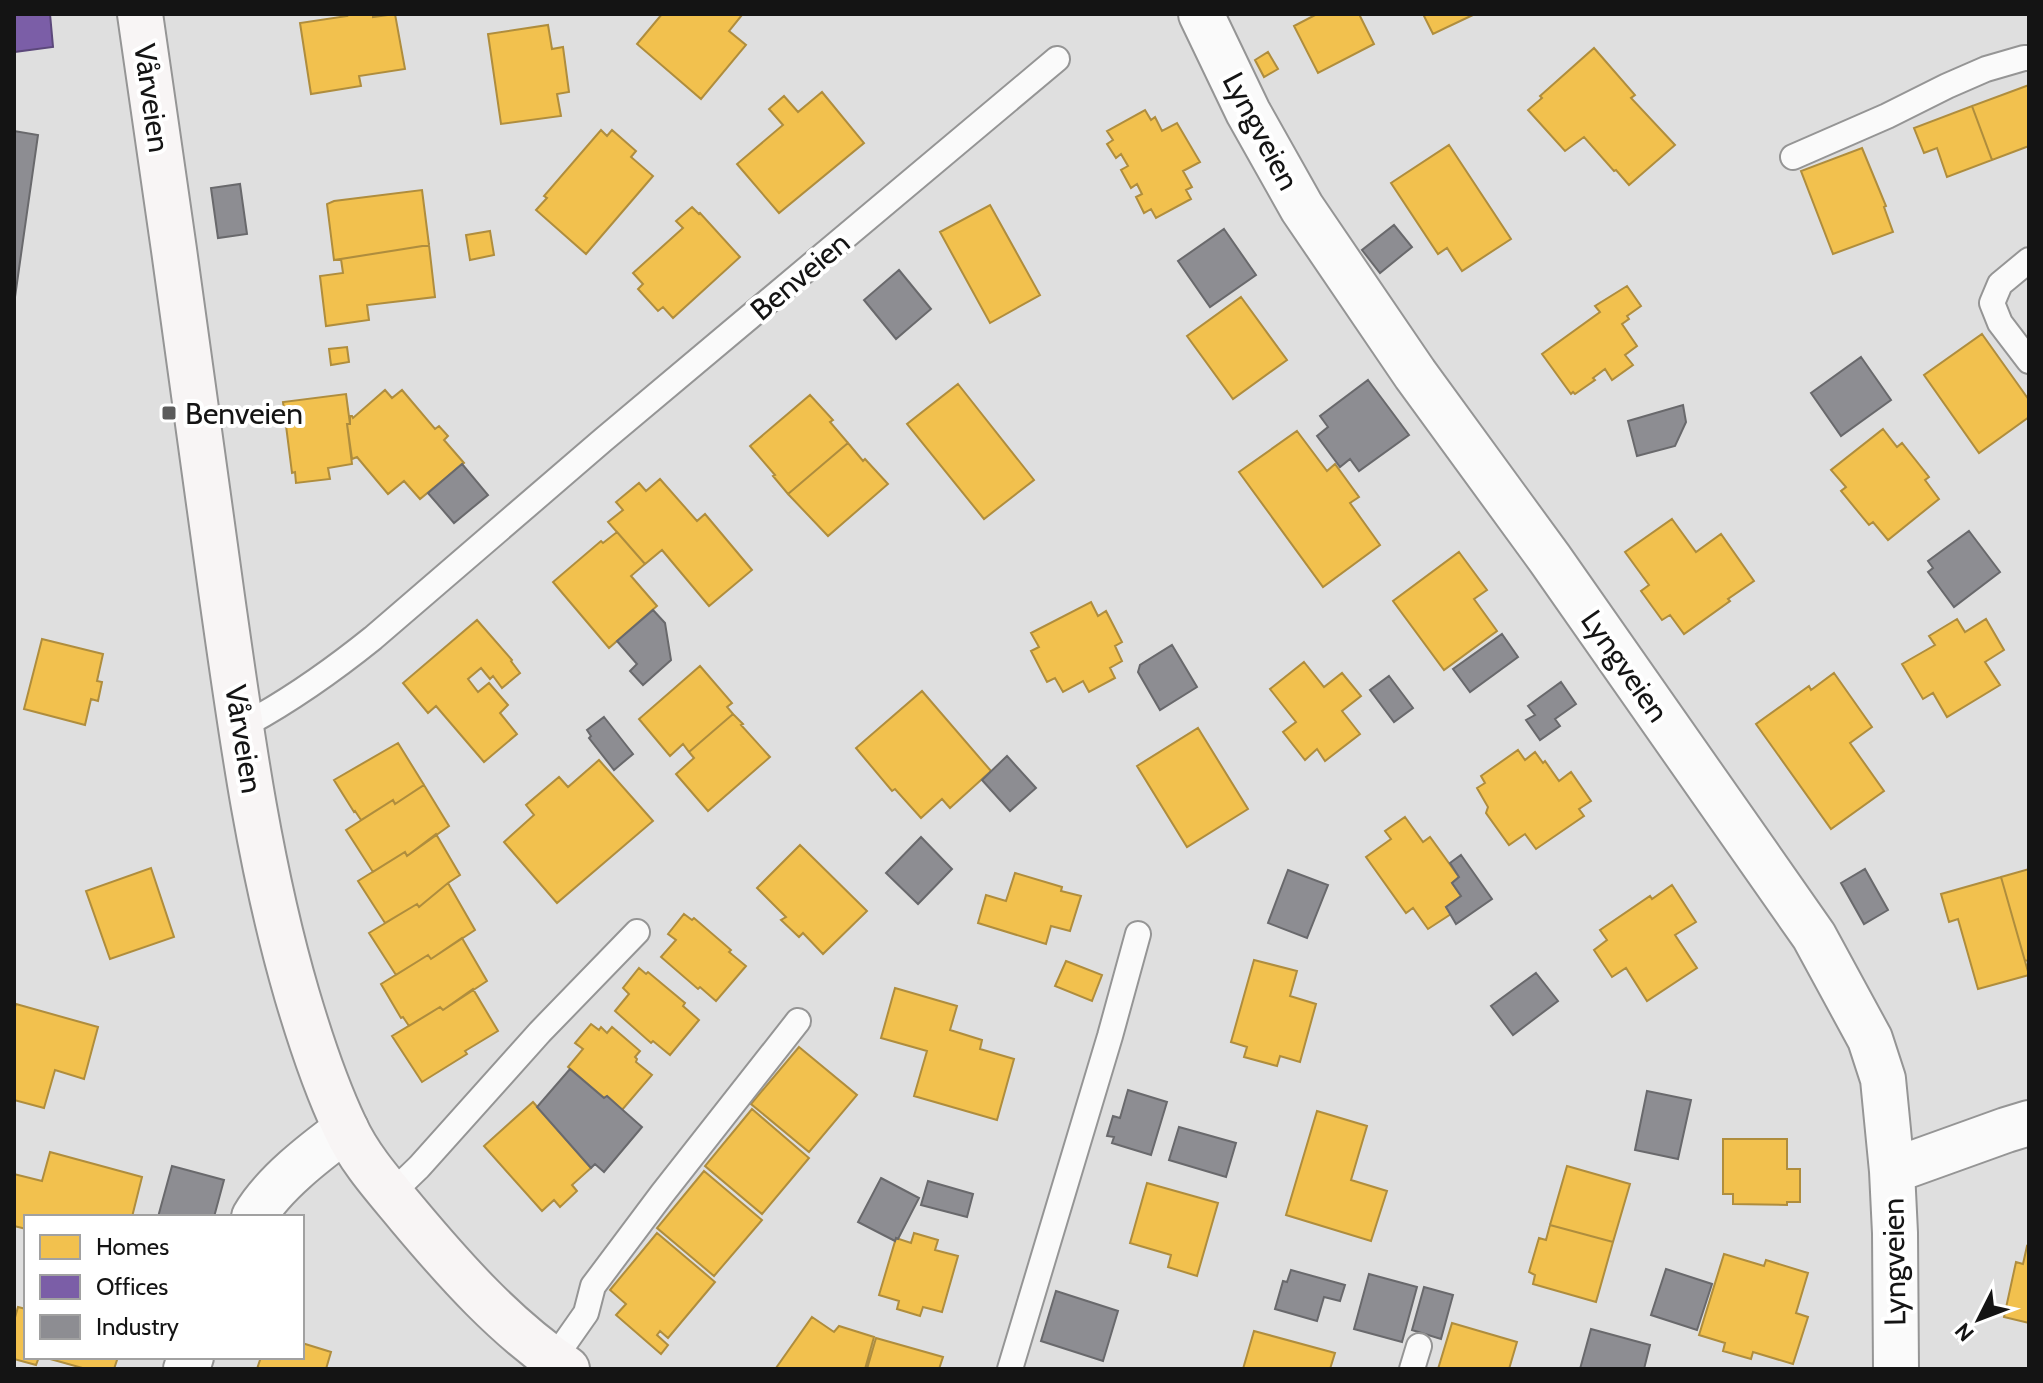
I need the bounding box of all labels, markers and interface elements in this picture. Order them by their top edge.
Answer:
street label: Vårveien [126,41,178,155]
street label: Lyngveien [1215,66,1307,196]
street label: Benveien [743,224,857,328]
place label: Benveien [185,395,303,432]
marker: Benveien [160,404,178,422]
street label: Lyngveien [1573,603,1677,729]
street label: Vårveien [217,682,271,796]
street label: Lyngveien [1874,1198,1914,1326]
legend [24,1215,304,1359]
text: Homes [96,1232,169,1261]
text: Offices [96,1272,168,1301]
north arrow [1939,1279,2019,1359]
text: Industry [96,1312,179,1341]
text: N [1949,1317,1980,1347]

